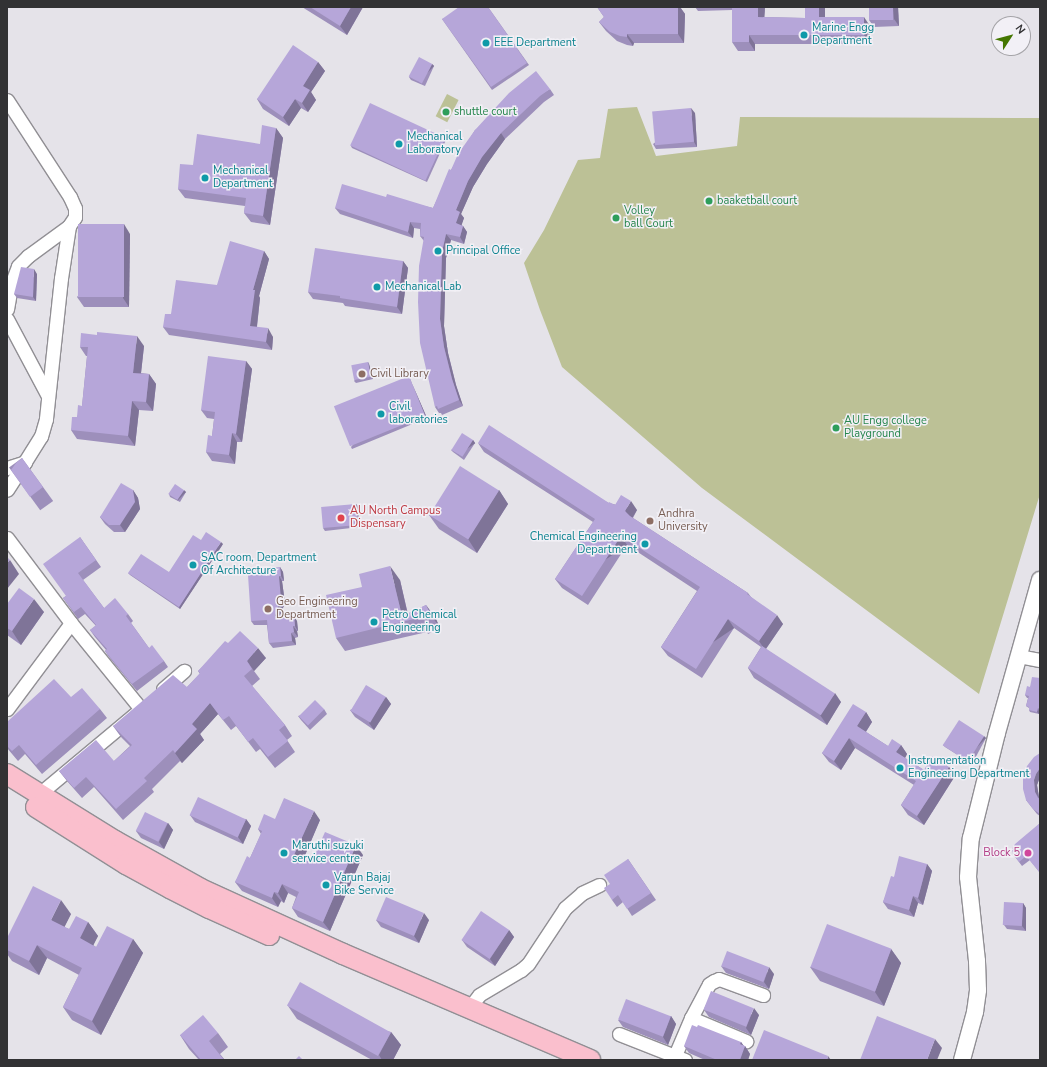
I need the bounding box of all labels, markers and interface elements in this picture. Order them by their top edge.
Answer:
north arrow [991,16,1031,56]
text: N [1012,21,1029,37]
place label: Marine Engg Department [812,22,874,48]
marker: Marine Engg Department [799,30,809,40]
place label: EEE Department [494,36,576,50]
marker: EEE Department [481,38,491,48]
place label: shuttle court [454,105,516,119]
marker: shuttle court [441,107,451,117]
place label: Mechanical Laboratory [407,131,462,157]
marker: Mechanical Laboratory [394,139,404,149]
place label: Mechanical Department [213,165,273,191]
marker: Mechanical Department [200,173,210,183]
place label: baaketball court [717,194,797,208]
marker: baaketball court [704,196,714,206]
place label: Volley ball Court [624,205,673,231]
marker: Volley ball Court [611,213,621,223]
place label: Principal Office [446,244,520,258]
marker: Principal Office [433,246,443,256]
place label: Mechanical Lab [385,280,461,294]
marker: Mechanical Lab [372,282,382,292]
place label: Civil Library [370,367,429,381]
marker: Civil Library [357,369,367,379]
place label: Civil laboratories [389,401,448,427]
marker: Civil laboratories [376,409,386,419]
place label: AU Engg college Playground [844,415,927,441]
marker: AU Engg college Playground [831,423,841,433]
place label: AU North Campus Dispensary [350,505,441,531]
place label: Andhra University [658,508,708,534]
marker: AU North Campus Dispensary [335,512,347,524]
marker: Andhra University [645,516,655,526]
place label: Chemical Engineering Department [530,531,637,557]
marker: Chemical Engineering Department [640,539,650,549]
place label: SAC room, Department Of Architecture [201,552,316,578]
marker: SAC room, Department Of Architecture [188,560,198,570]
place label: Geo Engineering Department [276,596,358,622]
marker: Geo Engineering Department [263,604,273,614]
place label: Petro Chemical Engineering [382,609,457,635]
marker: Petro Chemical Engineering [369,617,379,627]
place label: Instrumentation Engineering Department [908,755,1029,781]
marker: Instrumentation Engineering Department [895,763,905,773]
place label: Maruthi suzuki service centre [292,840,364,866]
place label: Block 5 [983,846,1020,860]
marker: Maruthi suzuki service centre [279,848,289,858]
marker: Block 5 [1023,848,1033,858]
place label: Varun Bajaj Bike Service [334,872,394,898]
marker: Varun Bajaj Bike Service [321,880,331,890]

